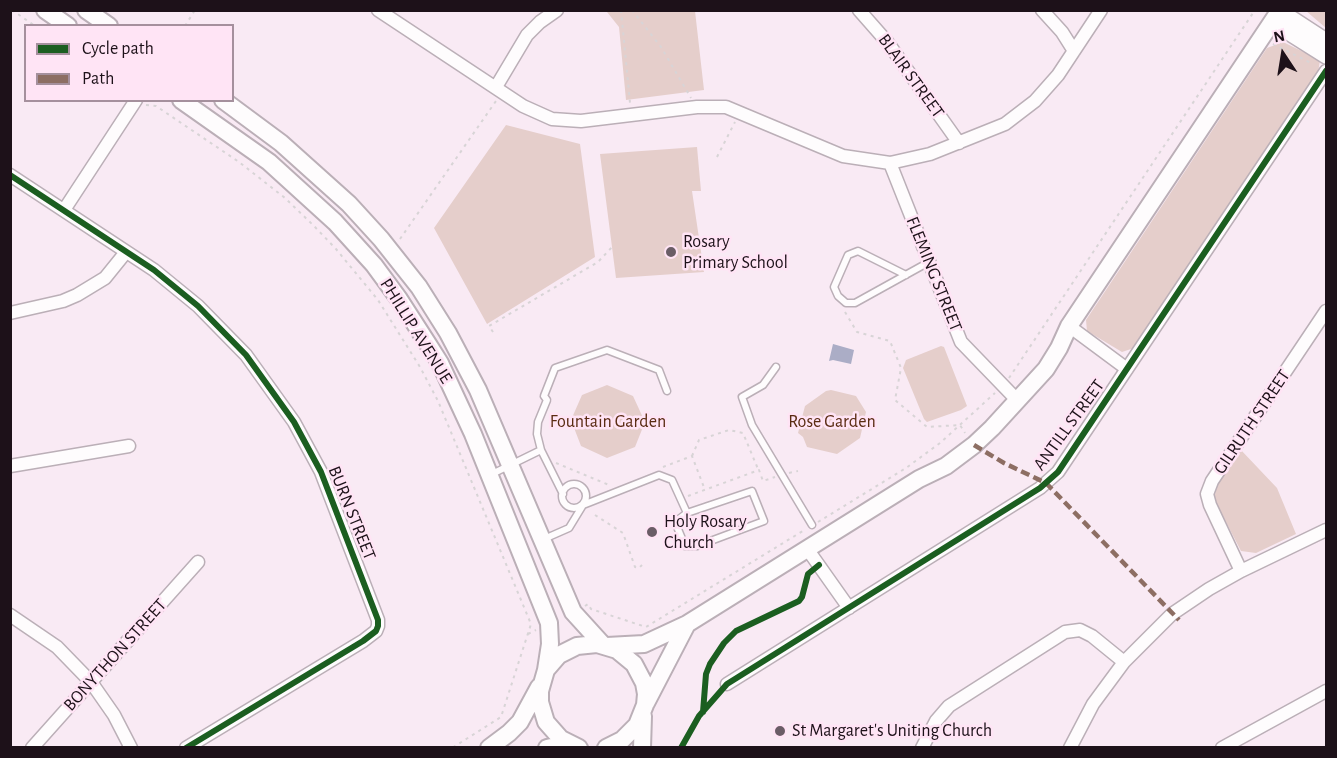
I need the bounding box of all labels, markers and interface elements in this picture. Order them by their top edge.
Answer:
legend [24,24,234,102]
north arrow [1253,24,1313,84]
text: N [1272,27,1286,45]
street label: BLAIR STREET [873,30,949,122]
text: Cycle path [82,40,154,58]
text: Path [82,70,114,88]
street label: FLEMING STREET [901,213,967,335]
place label: Rosary Primary School [683,231,788,274]
marker: Rosary Primary School [664,245,678,259]
street label: PHILLIP AVENUE [375,275,457,387]
street label: GILRUTH STREET [1209,366,1295,478]
street label: ANTILL STREET [1029,375,1109,475]
park label: Fountain Garden [550,411,666,433]
park label: Rose Garden [788,411,876,433]
street label: BURN STREET [323,463,381,563]
place label: Holy Rosary Church [664,511,747,554]
marker: Holy Rosary Church [645,525,659,539]
street label: BONYTHON STREET [59,594,171,716]
place label: St Margaret's Uniting Church [792,720,992,742]
marker: St Margaret's Uniting Church [773,724,787,738]

